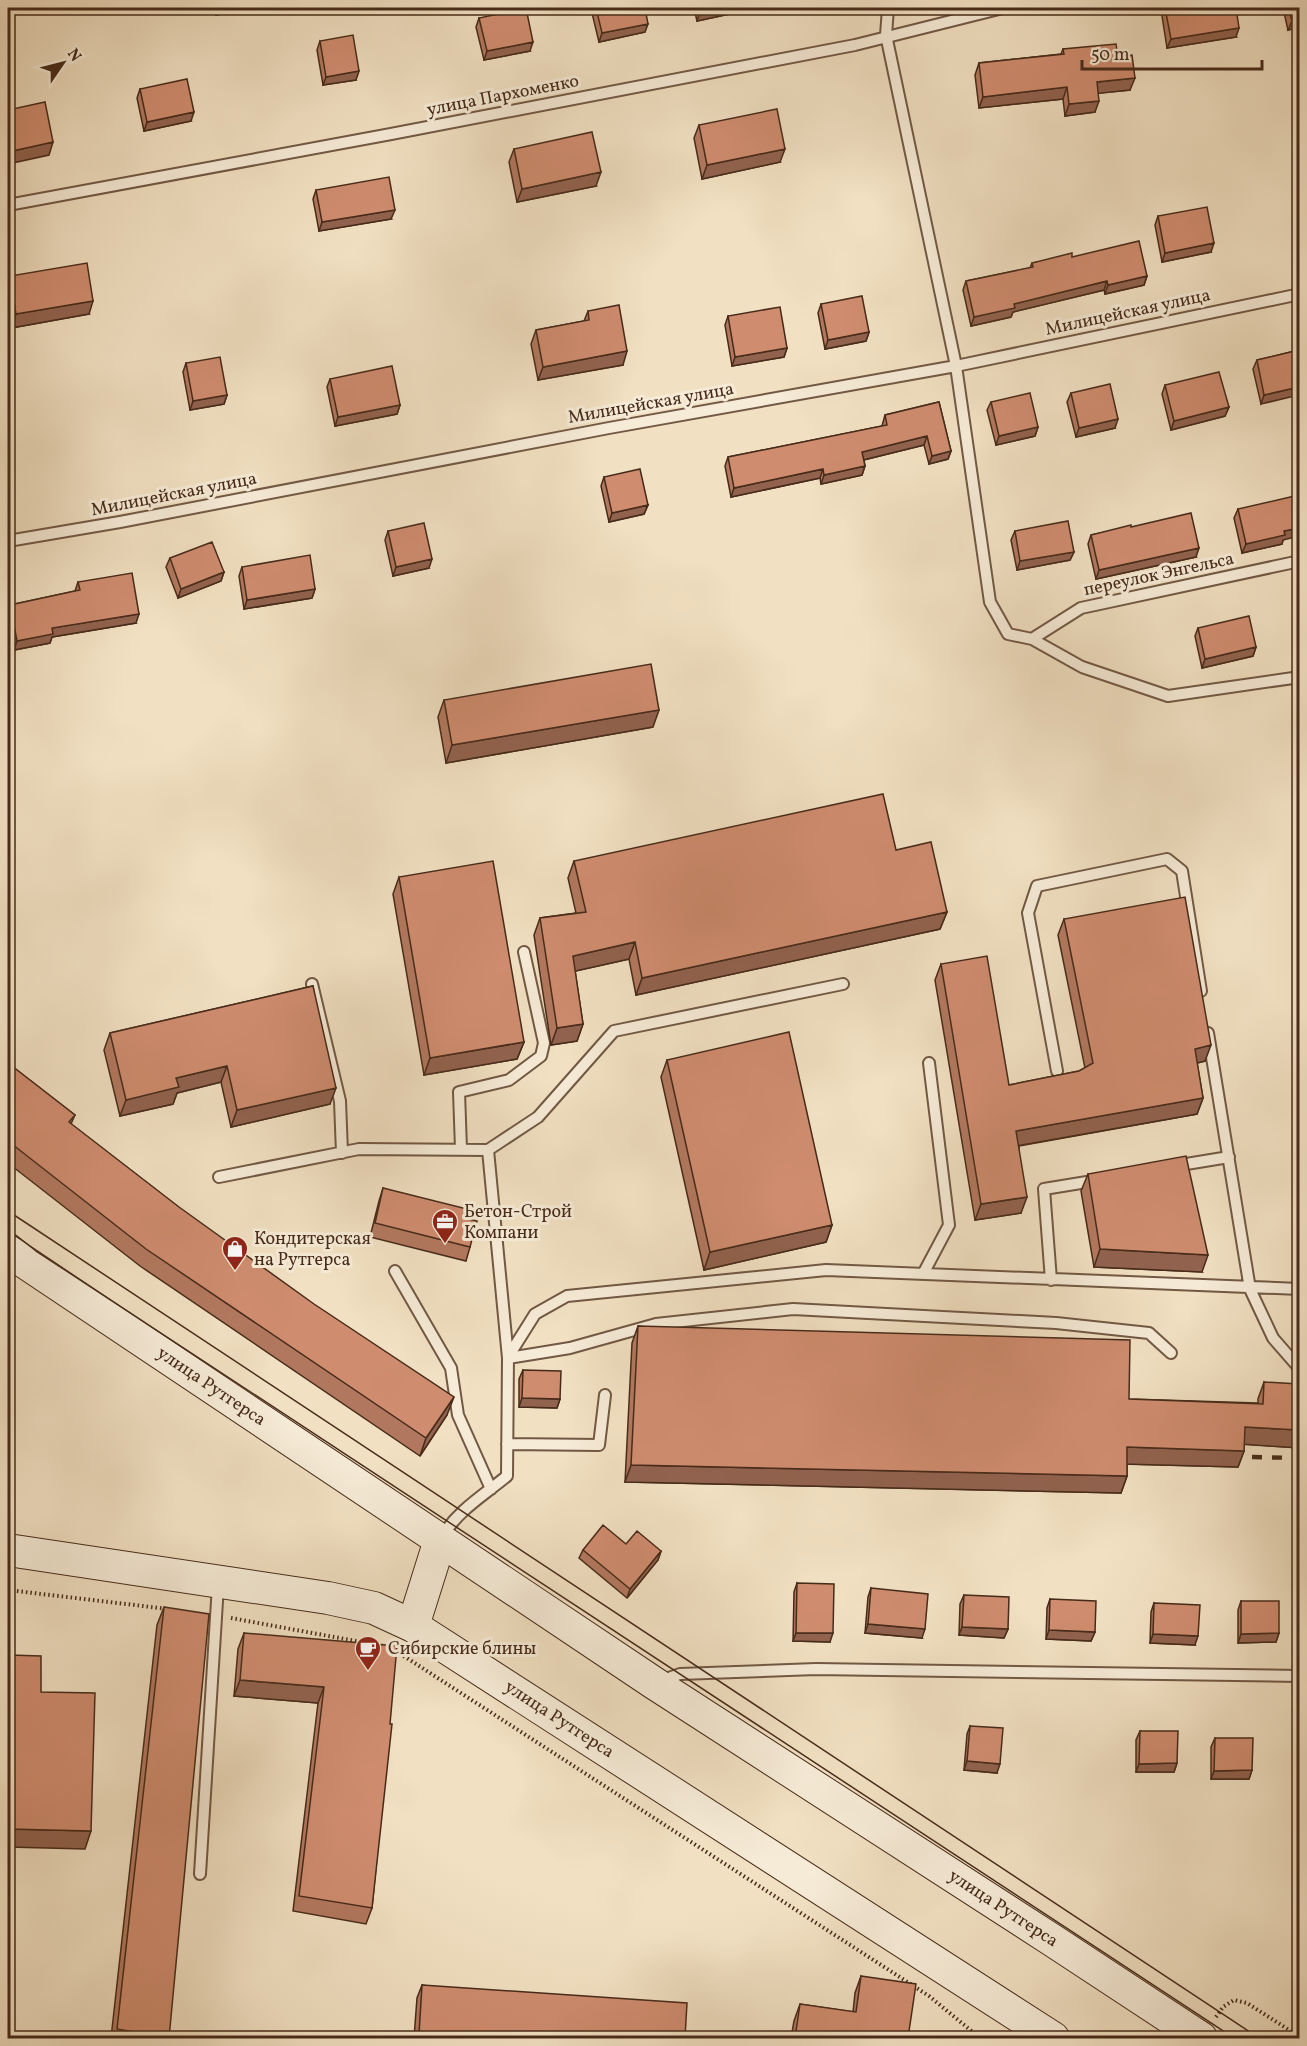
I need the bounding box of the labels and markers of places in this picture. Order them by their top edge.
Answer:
place label: Бетон-Строй Компани [464,1200,572,1246]
office icon: Бетон-Строй Компани [430,1207,460,1245]
place label: Кондитерская на Рутгерса [254,1227,371,1273]
shop icon: Кондитерская на Рутгерса [220,1234,250,1272]
cafe icon: Сибирские блины [353,1634,383,1672]
place label: Сибирские блины [388,1637,537,1662]

